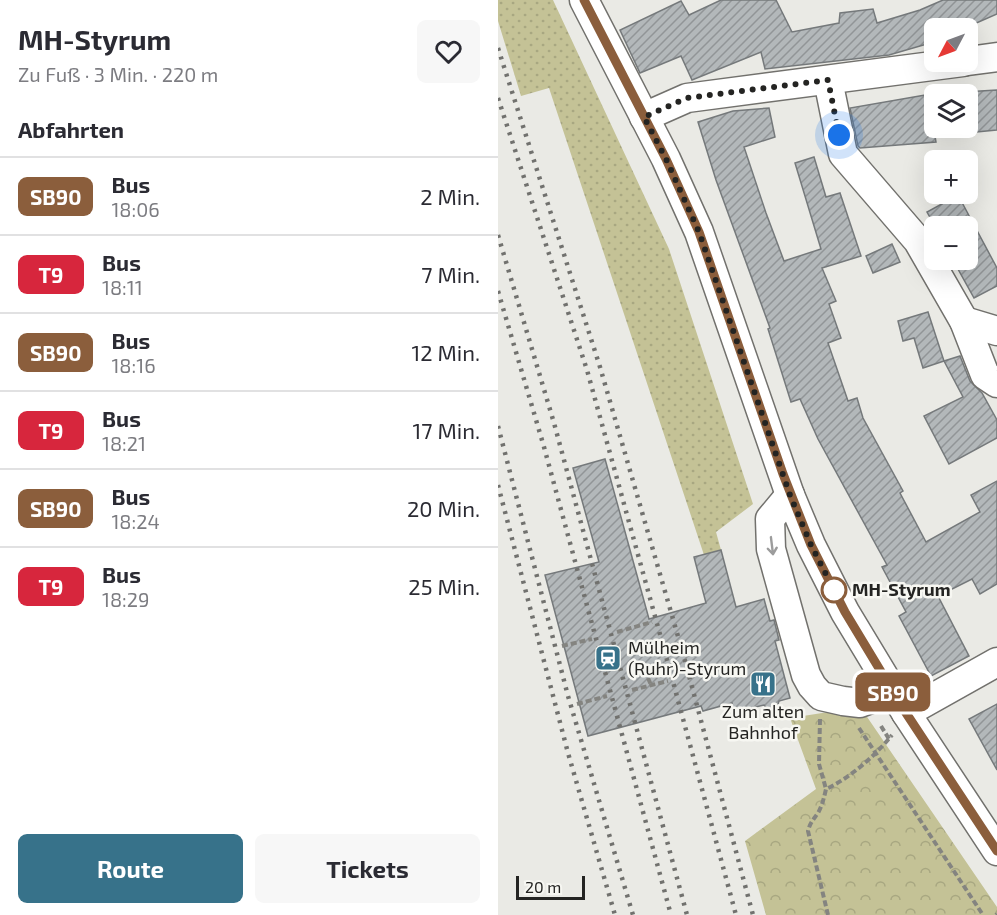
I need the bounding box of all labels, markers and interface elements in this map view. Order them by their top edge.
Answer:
north arrow [924,18,978,72]
map controls [924,18,978,270]
button: heart [417,20,480,83]
text: MH-Styrum [18,22,171,56]
text: Zu Fuß · 3 Min. · 220 m [18,62,218,86]
button: layers [924,84,978,138]
text: Abfahrten [18,116,124,142]
your location [824,120,854,150]
button: + [924,150,978,204]
text: Bus [111,171,150,197]
text: 2 Min. [420,183,480,209]
text: SB90 [30,184,81,209]
text: 18:06 [111,197,160,221]
button: − [924,216,978,270]
text: Bus [102,249,141,275]
text: 7 Min. [421,261,480,287]
text: T9 [38,262,64,287]
text: 18:11 [102,275,143,299]
text: Bus [111,327,150,353]
text: 12 Min. [411,339,480,365]
text: SB90 [30,340,81,365]
text: 18:16 [111,353,156,377]
text: Bus [102,405,141,431]
text: 17 Min. [413,417,480,443]
text: T9 [38,418,64,443]
text: 18:21 [102,431,146,455]
text: Bus [111,483,150,509]
text: 20 Min. [407,495,480,521]
text: SB90 [30,496,81,521]
text: 18:24 [111,509,160,533]
one-way arrow [767,535,778,555]
text: Bus [102,561,141,587]
text: 25 Min. [408,573,480,599]
text: T9 [38,574,64,599]
marker: MH-Styrum [821,577,847,603]
place label: MH-Styrum [852,578,951,600]
text: 18:29 [102,587,150,611]
place label: Mülheim (Ruhr)-Styrum [628,636,746,679]
station icon: Mülheim (Ruhr)-Styrum [593,643,623,673]
restaurant icon: Zum alten Bahnhof [748,669,778,699]
line badge: SB90 [851,672,935,712]
text: SB90 [867,680,919,705]
place label: Zum alten Bahnhof [722,700,804,743]
button: Route [18,834,243,903]
button: Tickets [255,834,480,903]
scale bar [516,873,585,900]
text: 20 m [525,877,561,896]

